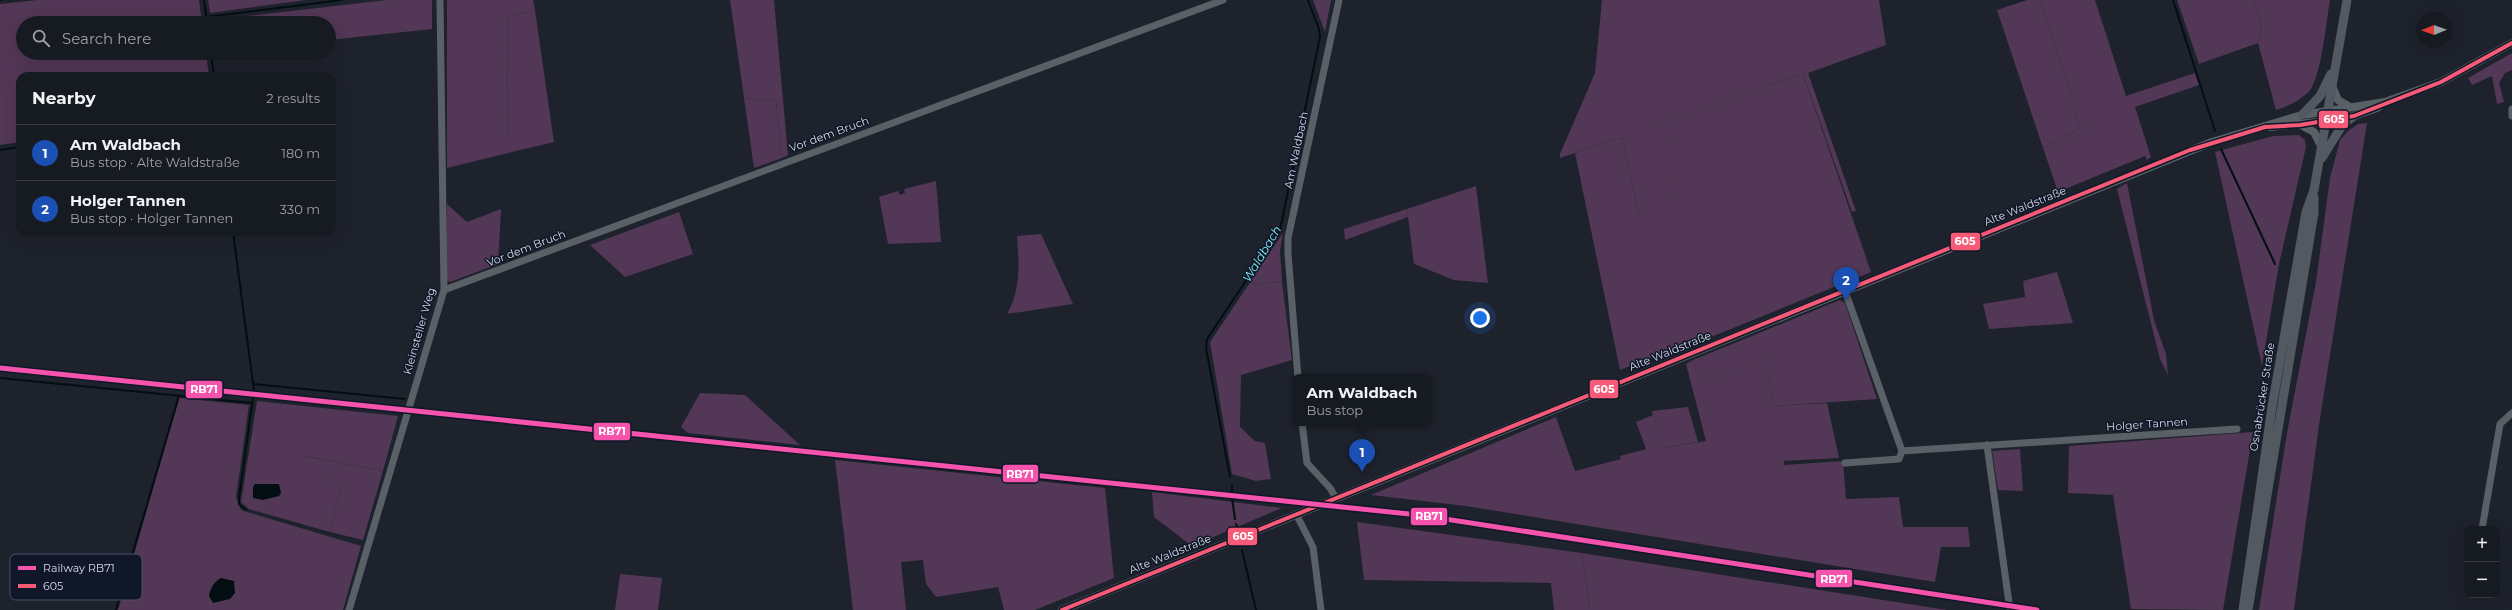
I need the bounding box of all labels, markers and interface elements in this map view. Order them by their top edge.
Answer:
north arrow [2416,12,2452,48]
search box [16,16,336,60]
icon: search [30,27,52,49]
text: Search here [62,29,151,48]
text: Nearby [32,88,96,108]
text: 2 results [266,90,320,106]
street label: Am Waldbach [1281,110,1311,190]
line badge: 605 [2318,110,2349,129]
text: 605 [2323,112,2345,126]
street label: Vor dem Bruch [787,113,871,155]
text: Am Waldbach [70,135,181,154]
text: 1 [42,145,48,161]
text: 180 m [281,145,320,161]
text: Bus stop · Alte Waldstraße [70,154,240,170]
street label: Alte Waldstraße [1982,183,2068,229]
text: Holger Tannen [70,191,186,210]
text: 2 [41,201,49,217]
text: 330 m [280,201,320,217]
text: Bus stop · Holger Tannen [70,210,233,226]
water label: Waldbach [1239,223,1284,285]
street label: Vor dem Bruch [484,226,568,270]
line badge: 605 [1950,232,1981,251]
text: 605 [1954,234,1976,248]
pin: 2 [1833,267,1859,300]
street label: Kleinsteller Weg [400,286,438,376]
your location [1470,308,1490,328]
street label: Alte Waldstraße [1627,328,1713,374]
street label: Osnabrücker Straße [2246,341,2278,452]
popup [1292,374,1432,426]
line badge: 605 [1589,379,1619,399]
line badge: RB71 [185,380,223,399]
text: RB71 [190,382,218,396]
text: 605 [1593,382,1615,396]
text: Am Waldbach [1307,383,1417,402]
text: Bus stop [1307,402,1363,418]
street label: Holger Tannen [2106,414,2188,434]
line badge: RB71 [593,422,631,441]
text: RB71 [598,424,626,438]
pin: 1 [1349,439,1375,472]
line badge: RB71 [1002,464,1039,483]
text: RB71 [1006,467,1034,481]
line badge: RB71 [1410,507,1448,526]
text: RB71 [1415,509,1443,523]
map controls [2464,526,2500,598]
button: + [2464,526,2500,562]
line badge: 605 [1227,527,1258,546]
text: 605 [1232,529,1254,543]
street label: Alte Waldstraße [1127,531,1213,577]
legend [10,554,142,600]
text: Railway RB71 [43,561,115,575]
button: − [2464,562,2500,598]
line badge: RB71 [1815,569,1853,588]
text: RB71 [1820,572,1848,586]
text: 605 [43,579,63,593]

